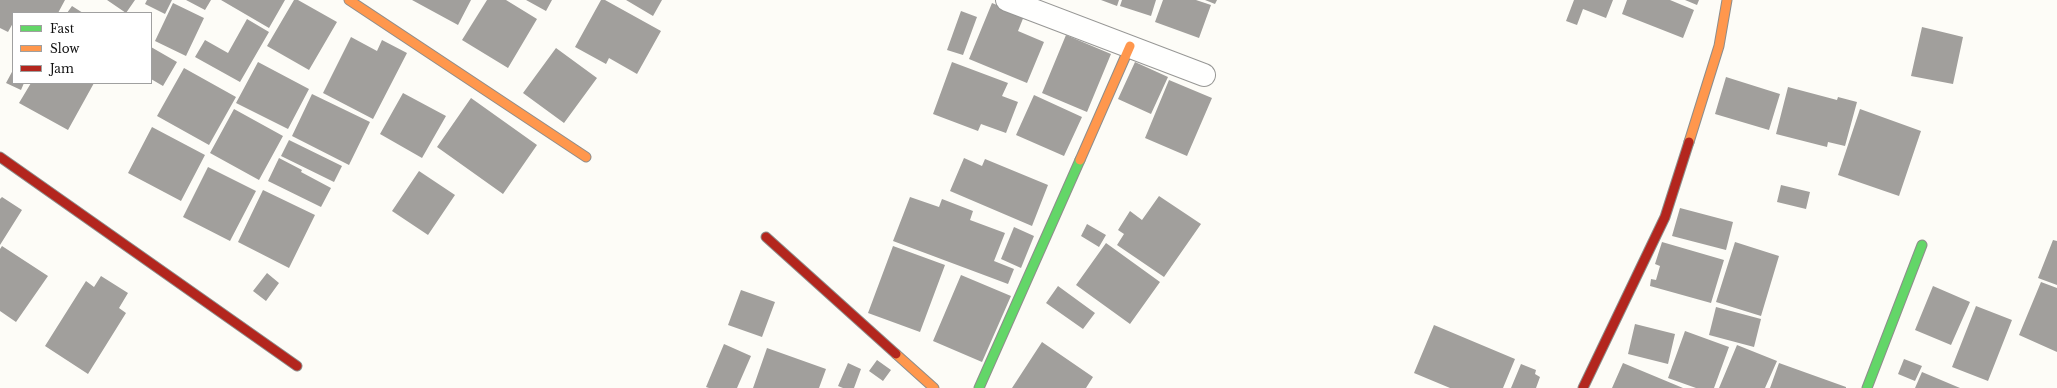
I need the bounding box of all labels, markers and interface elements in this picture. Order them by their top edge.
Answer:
legend [12,12,152,84]
text: Fast [50,21,74,36]
text: Slow [50,41,79,56]
text: Jam [50,61,74,76]

